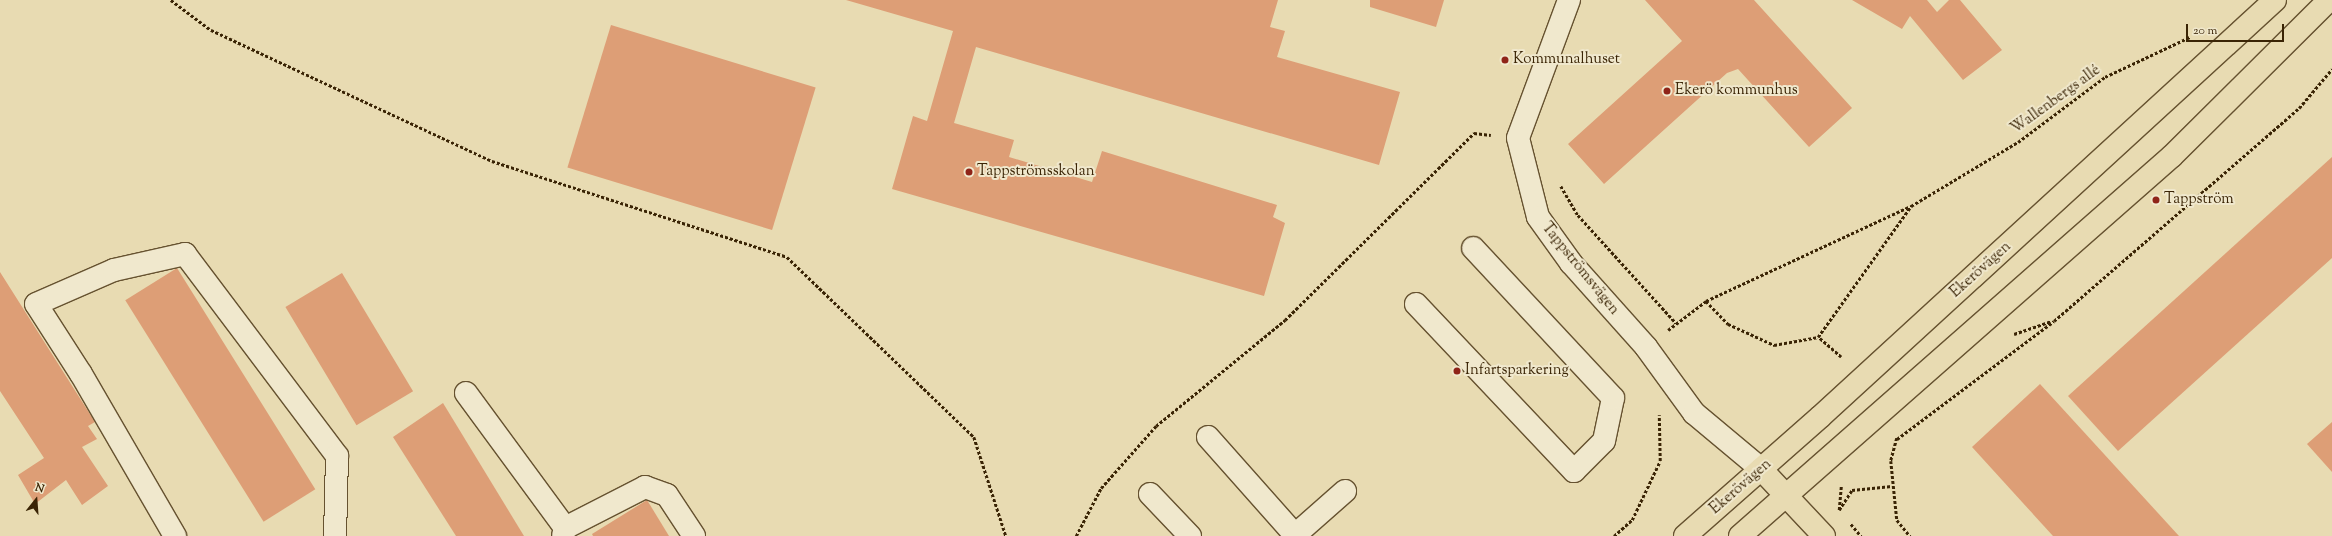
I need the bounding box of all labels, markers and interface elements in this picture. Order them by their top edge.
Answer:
scale bar [2188,16,2286,42]
text: 20 m [2193,22,2217,40]
place label: Kommunalhuset [1513,51,1620,69]
marker: Kommunalhuset [1500,55,1510,65]
street label: Wallenbergs allé [2008,62,2104,138]
place label: Ekerö kommunhus [1675,82,1798,100]
marker: Ekerö kommunhus [1662,86,1672,96]
place label: Tappströmsskolan [977,163,1095,181]
marker: Tappströmsskolan [964,167,974,177]
place label: Tappström [2164,191,2234,209]
marker: Tappström [2151,195,2161,205]
street label: Tappströmsvägen [1537,219,1623,319]
street label: Ekerövägen [1947,238,2015,302]
place label: Infartsparkering [1465,362,1569,380]
marker: Infartsparkering [1452,366,1462,376]
street label: Ekerövägen [1707,456,1775,518]
north arrow [16,480,56,520]
text: N [33,480,46,497]

